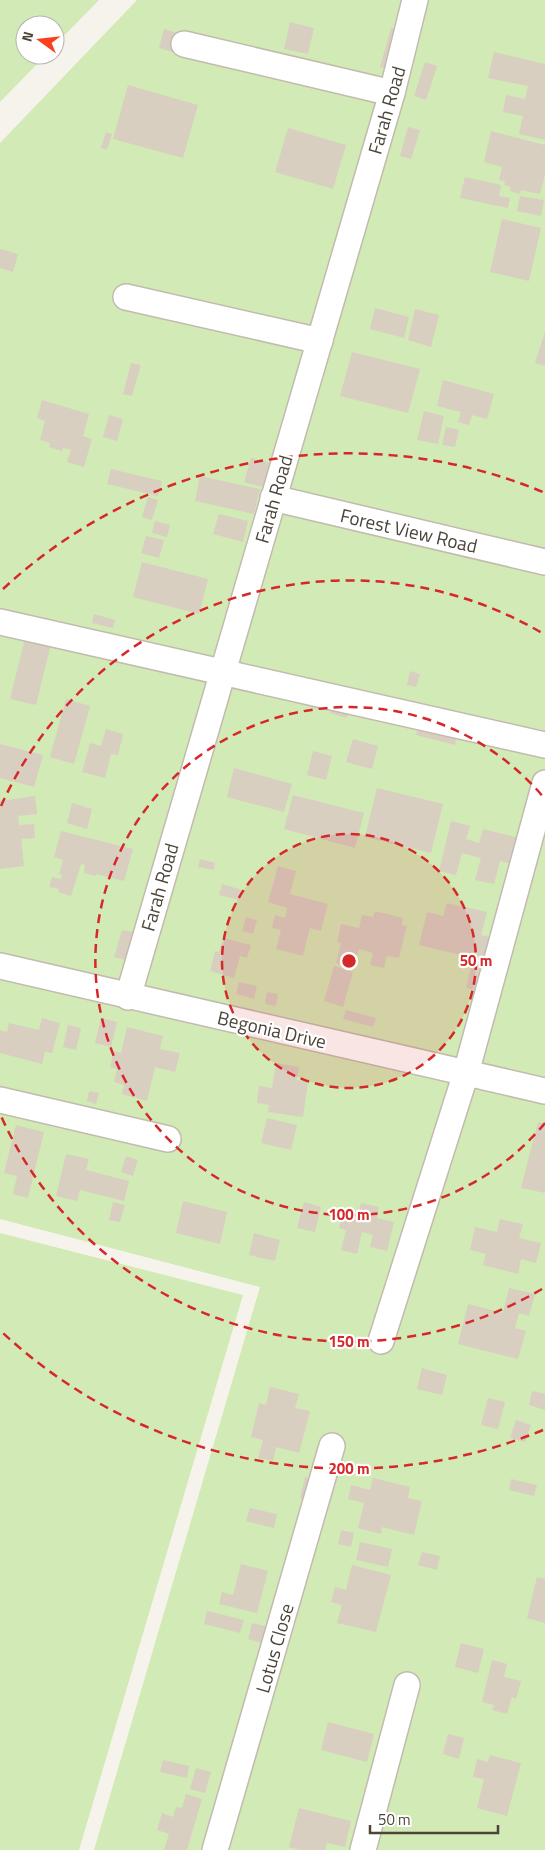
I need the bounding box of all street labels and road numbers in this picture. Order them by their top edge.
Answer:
street label: Farah Road [360,63,412,157]
street label: Farah Road [247,452,299,546]
street label: Forest View Road [338,500,480,560]
street label: Farah Road [133,840,185,934]
street label: Begonia Drive [215,1002,329,1056]
street label: Lotus Close [247,1600,301,1696]

